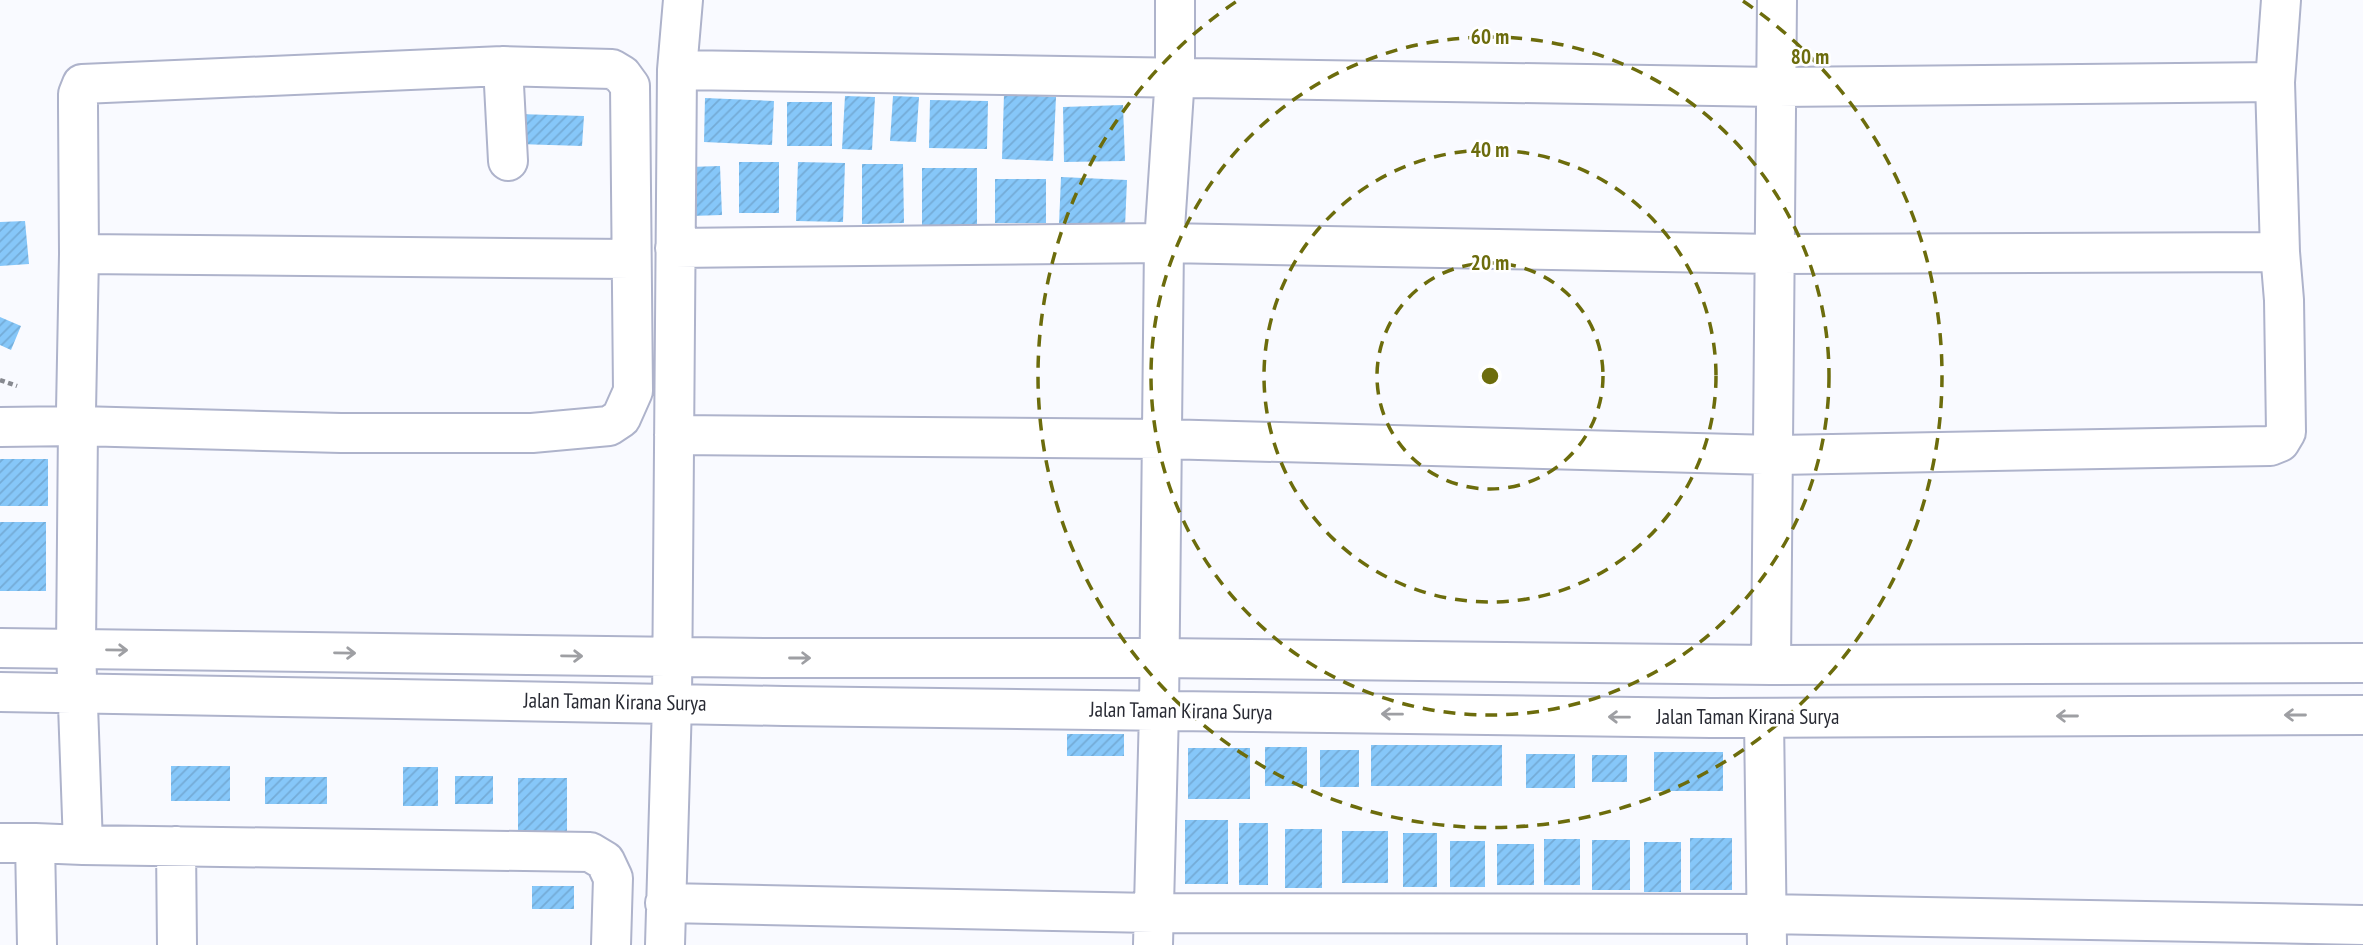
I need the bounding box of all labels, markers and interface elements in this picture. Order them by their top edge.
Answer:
text: 60 m [1471,23,1509,50]
text: 80 m [1791,43,1829,70]
text: 40 m [1471,136,1509,163]
text: 20 m [1471,249,1509,276]
centre of rings [1478,364,1502,388]
one-way arrow [105,643,128,657]
one-way arrow [333,646,356,660]
one-way arrow [560,649,583,663]
one-way arrow [788,651,811,665]
street label: Jalan Taman Kirana Surya [522,686,707,717]
street label: Jalan Taman Kirana Surya [1088,695,1273,726]
street label: Jalan Taman Kirana Surya [1656,703,1839,730]
one-way arrow [1381,707,1404,721]
one-way arrow [2284,708,2307,722]
one-way arrow [2056,709,2079,723]
one-way arrow [1608,710,1631,724]

